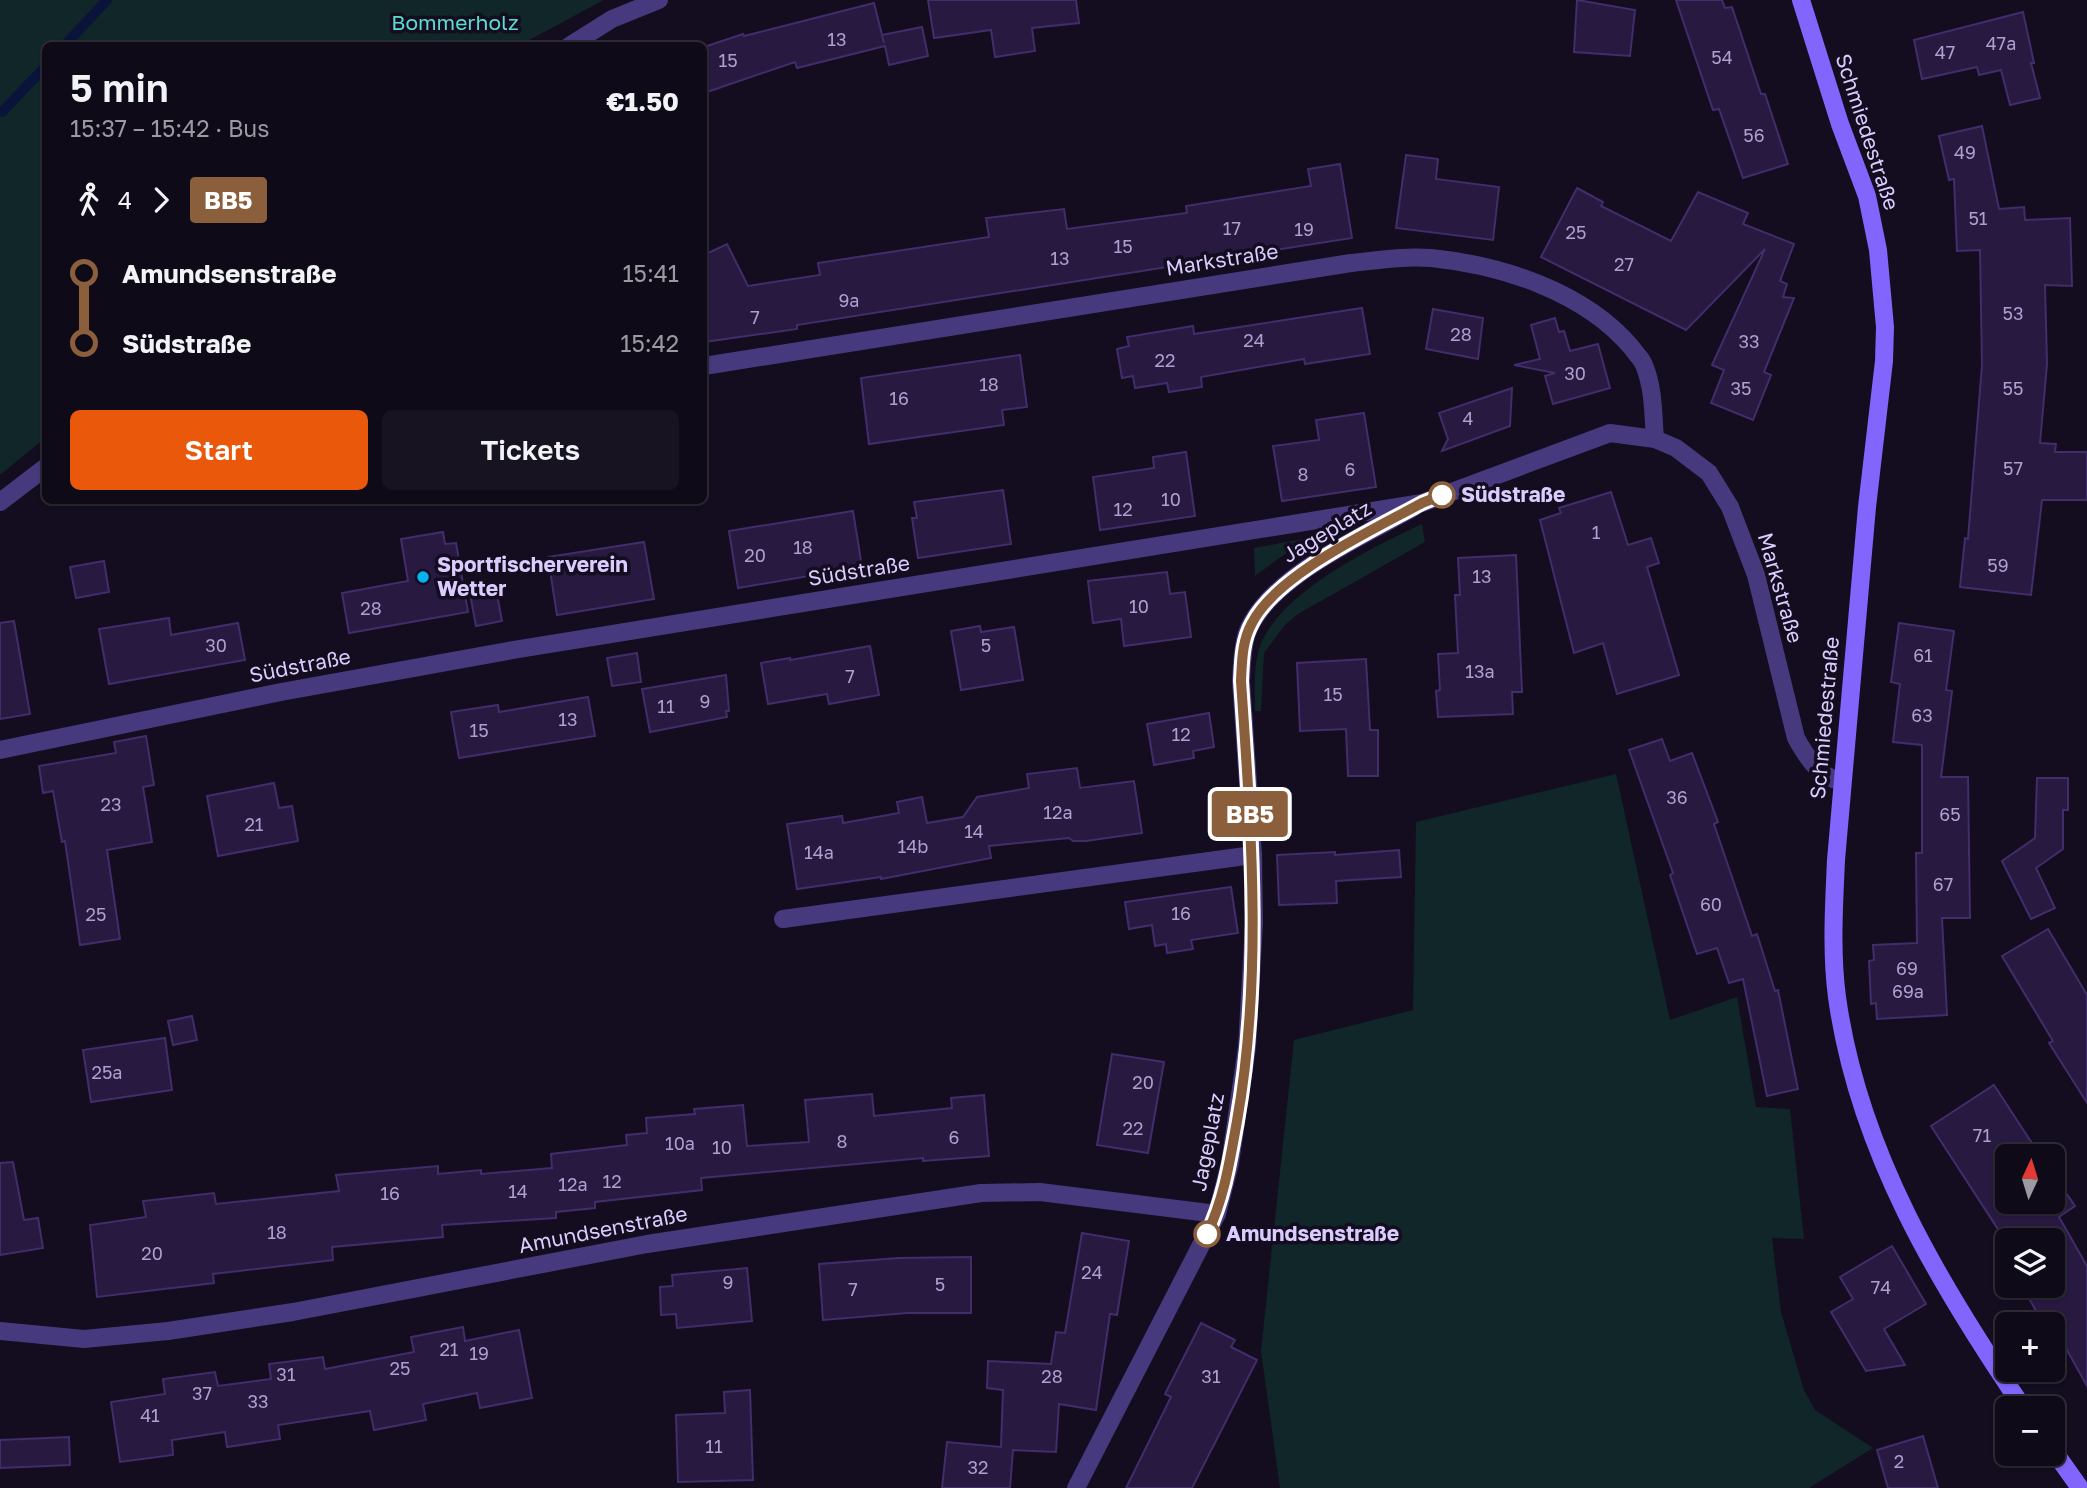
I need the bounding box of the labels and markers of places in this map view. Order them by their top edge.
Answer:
place label: Südstraße [1461,481,1565,507]
marker: Südstraße [1429,482,1455,508]
place label: Sportfischerverein Wetter [437,551,628,601]
marker: Sportfischerverein Wetter [415,569,431,585]
place label: Amundsenstraße [1226,1220,1399,1246]
marker: Amundsenstraße [1194,1221,1220,1247]

